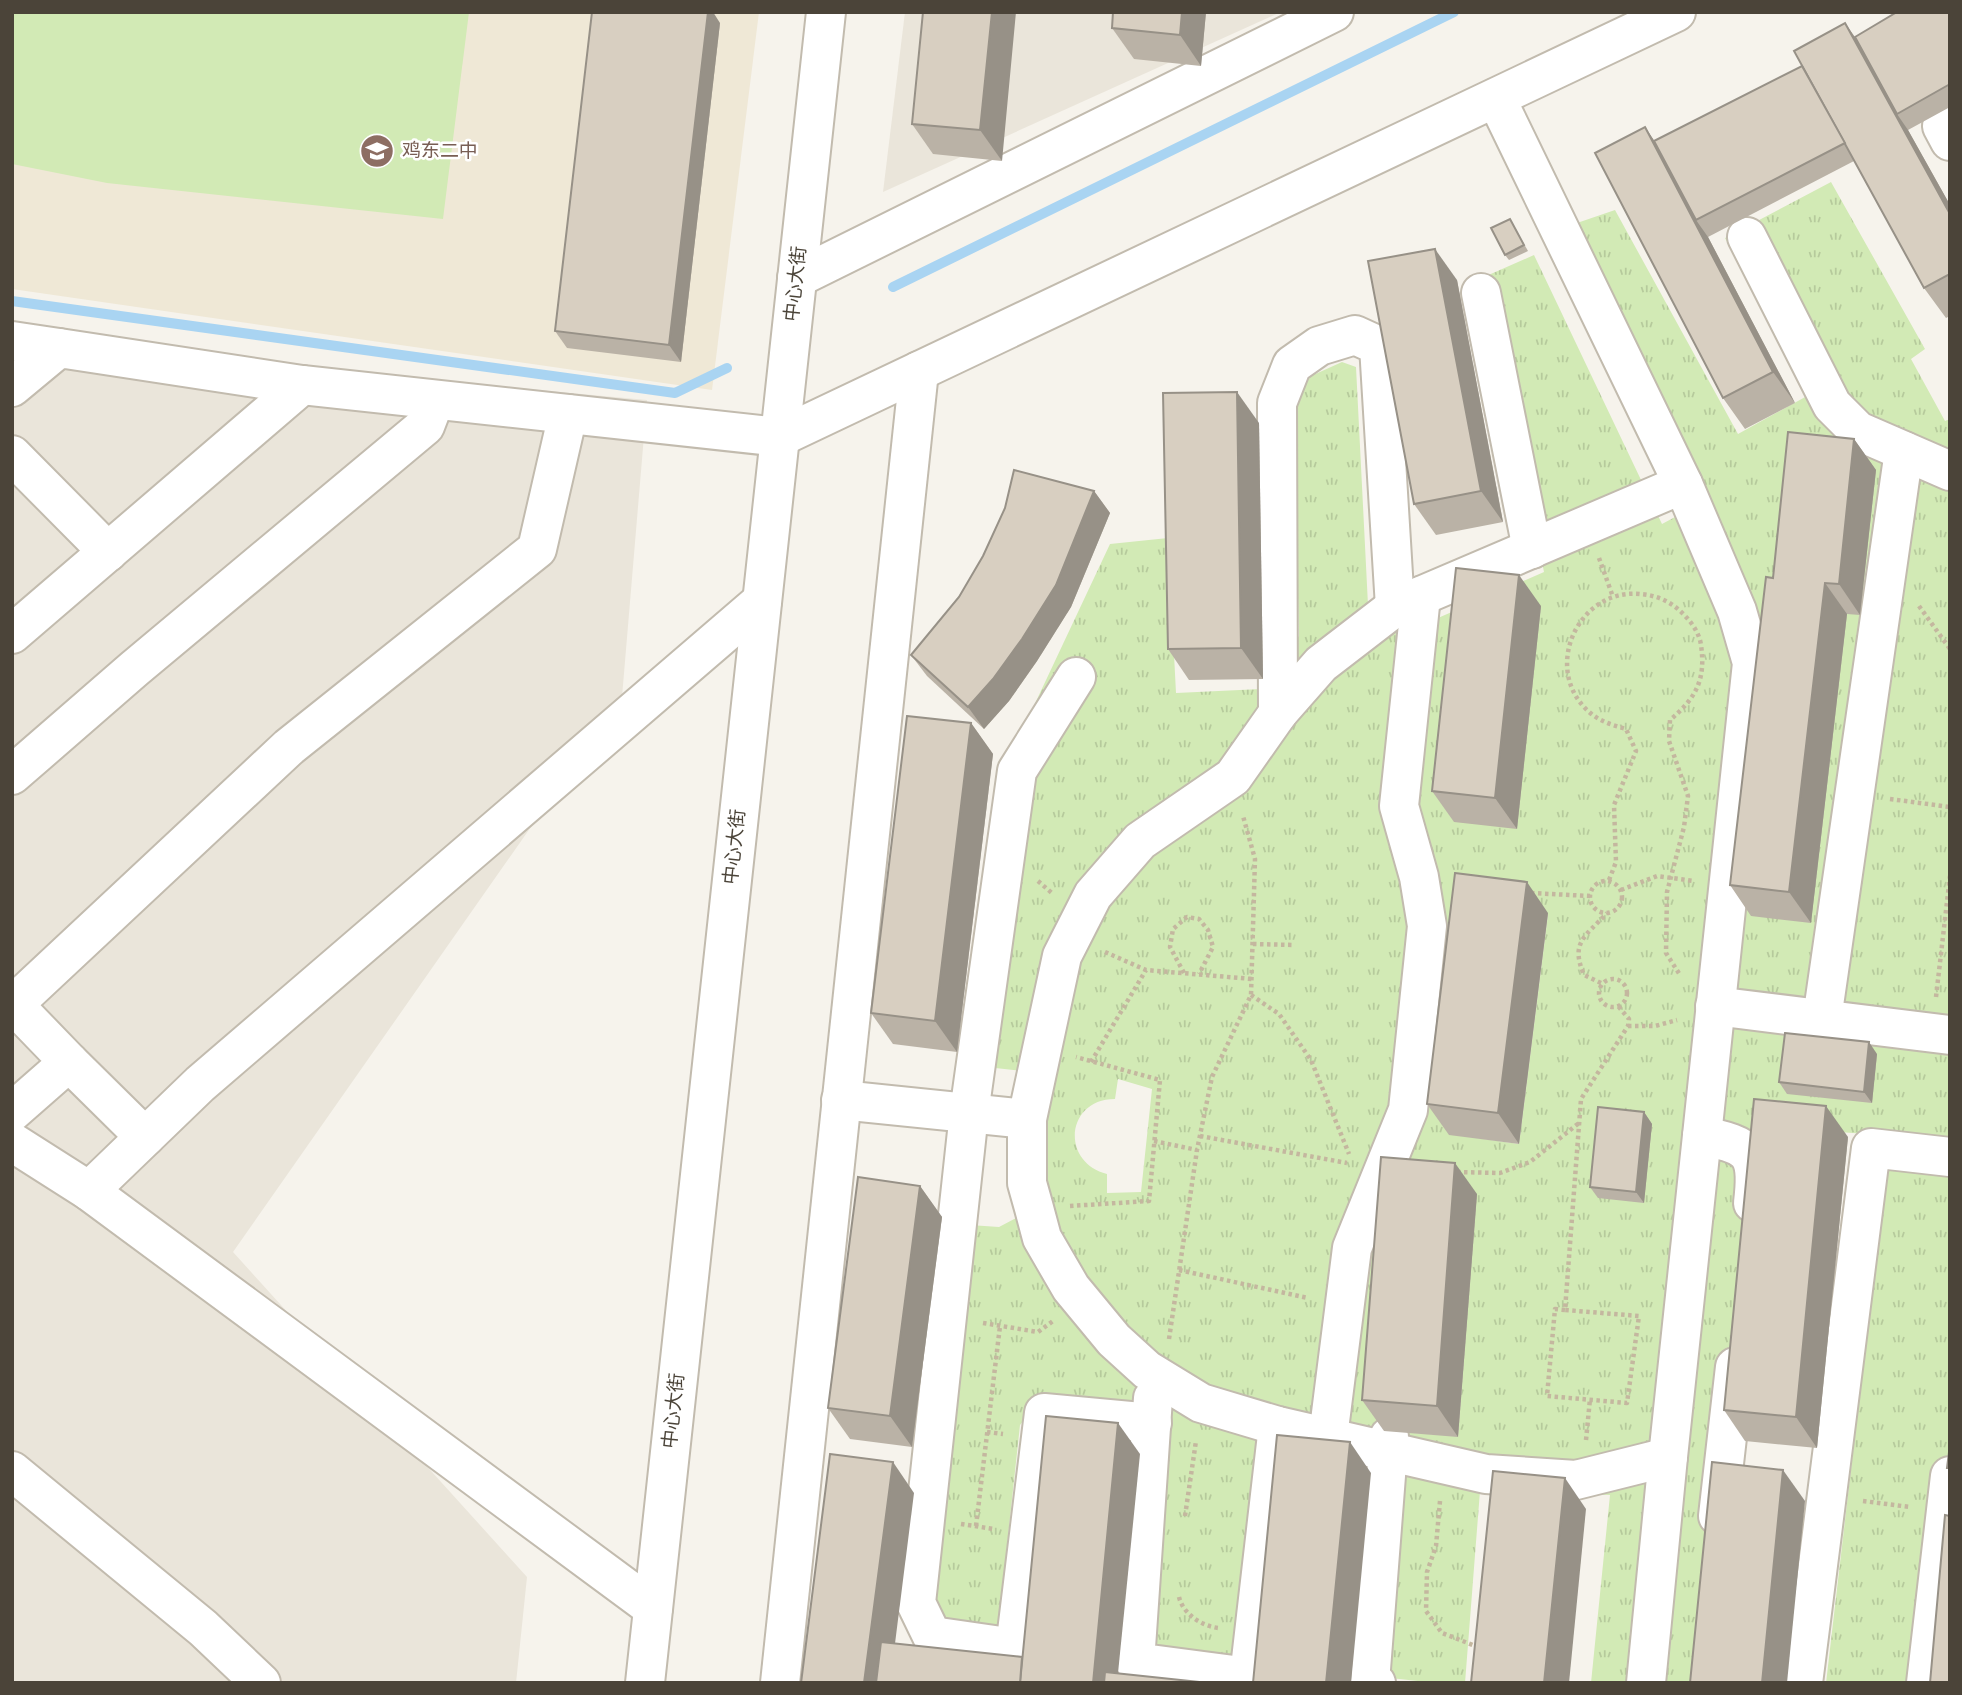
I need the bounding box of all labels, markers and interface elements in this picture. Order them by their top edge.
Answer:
school or university icon: 鸡东二中 [358,132,396,170]
place label: 鸡东二中 [402,140,478,163]
street label: 中心大街 [781,245,811,323]
street label: 中心大街 [720,808,750,886]
street label: 中心大街 [659,1372,689,1450]

